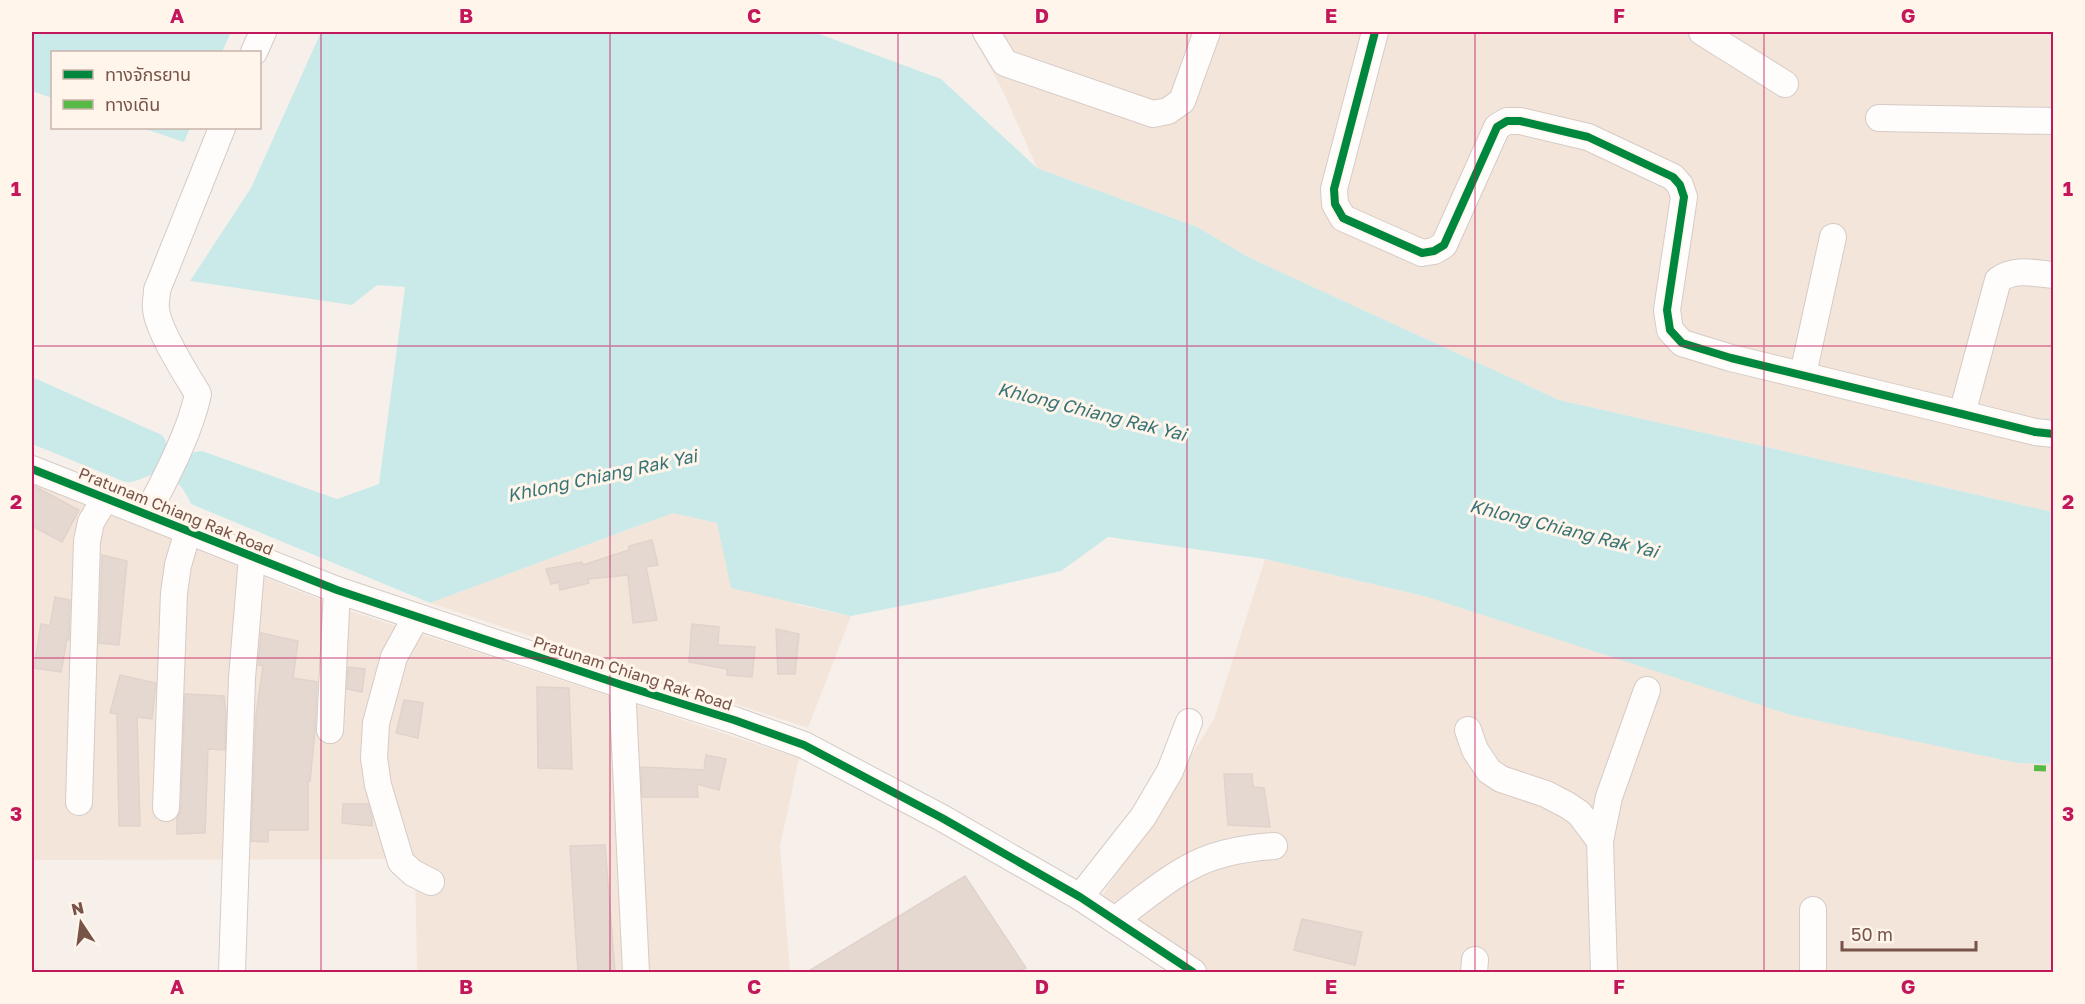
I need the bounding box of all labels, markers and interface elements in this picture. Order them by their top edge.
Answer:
text: A [170,3,184,27]
text: B [459,3,473,27]
text: C [747,3,761,27]
text: D [1035,3,1049,27]
text: E [1325,3,1337,27]
text: F [1613,3,1625,27]
text: G [1901,3,1915,27]
legend [51,51,261,129]
text: ทางจักรยาน [105,63,191,85]
text: ทางเดิน [105,93,160,115]
text: 1 [11,176,21,200]
text: 1 [2063,176,2073,200]
water label: Khlong Chiang Rak Yai [995,377,1191,446]
water label: Khlong Chiang Rak Yai [505,444,701,506]
street label: Pratunam Chiang Rak Road [76,463,276,559]
text: 2 [10,489,22,513]
text: 2 [2062,489,2074,513]
water label: Khlong Chiang Rak Yai [1467,494,1663,563]
street label: Pratunam Chiang Rak Road [531,631,735,715]
text: 3 [10,801,22,825]
text: 3 [2062,801,2074,825]
north arrow [51,893,111,953]
text: N [69,897,86,919]
scale bar [1842,914,1976,952]
text: 50 m [1851,923,1893,945]
text: A [170,974,184,998]
text: B [459,974,473,998]
text: C [747,974,761,998]
text: D [1035,974,1049,998]
text: E [1325,974,1337,998]
text: F [1613,974,1625,998]
text: G [1901,974,1915,998]

